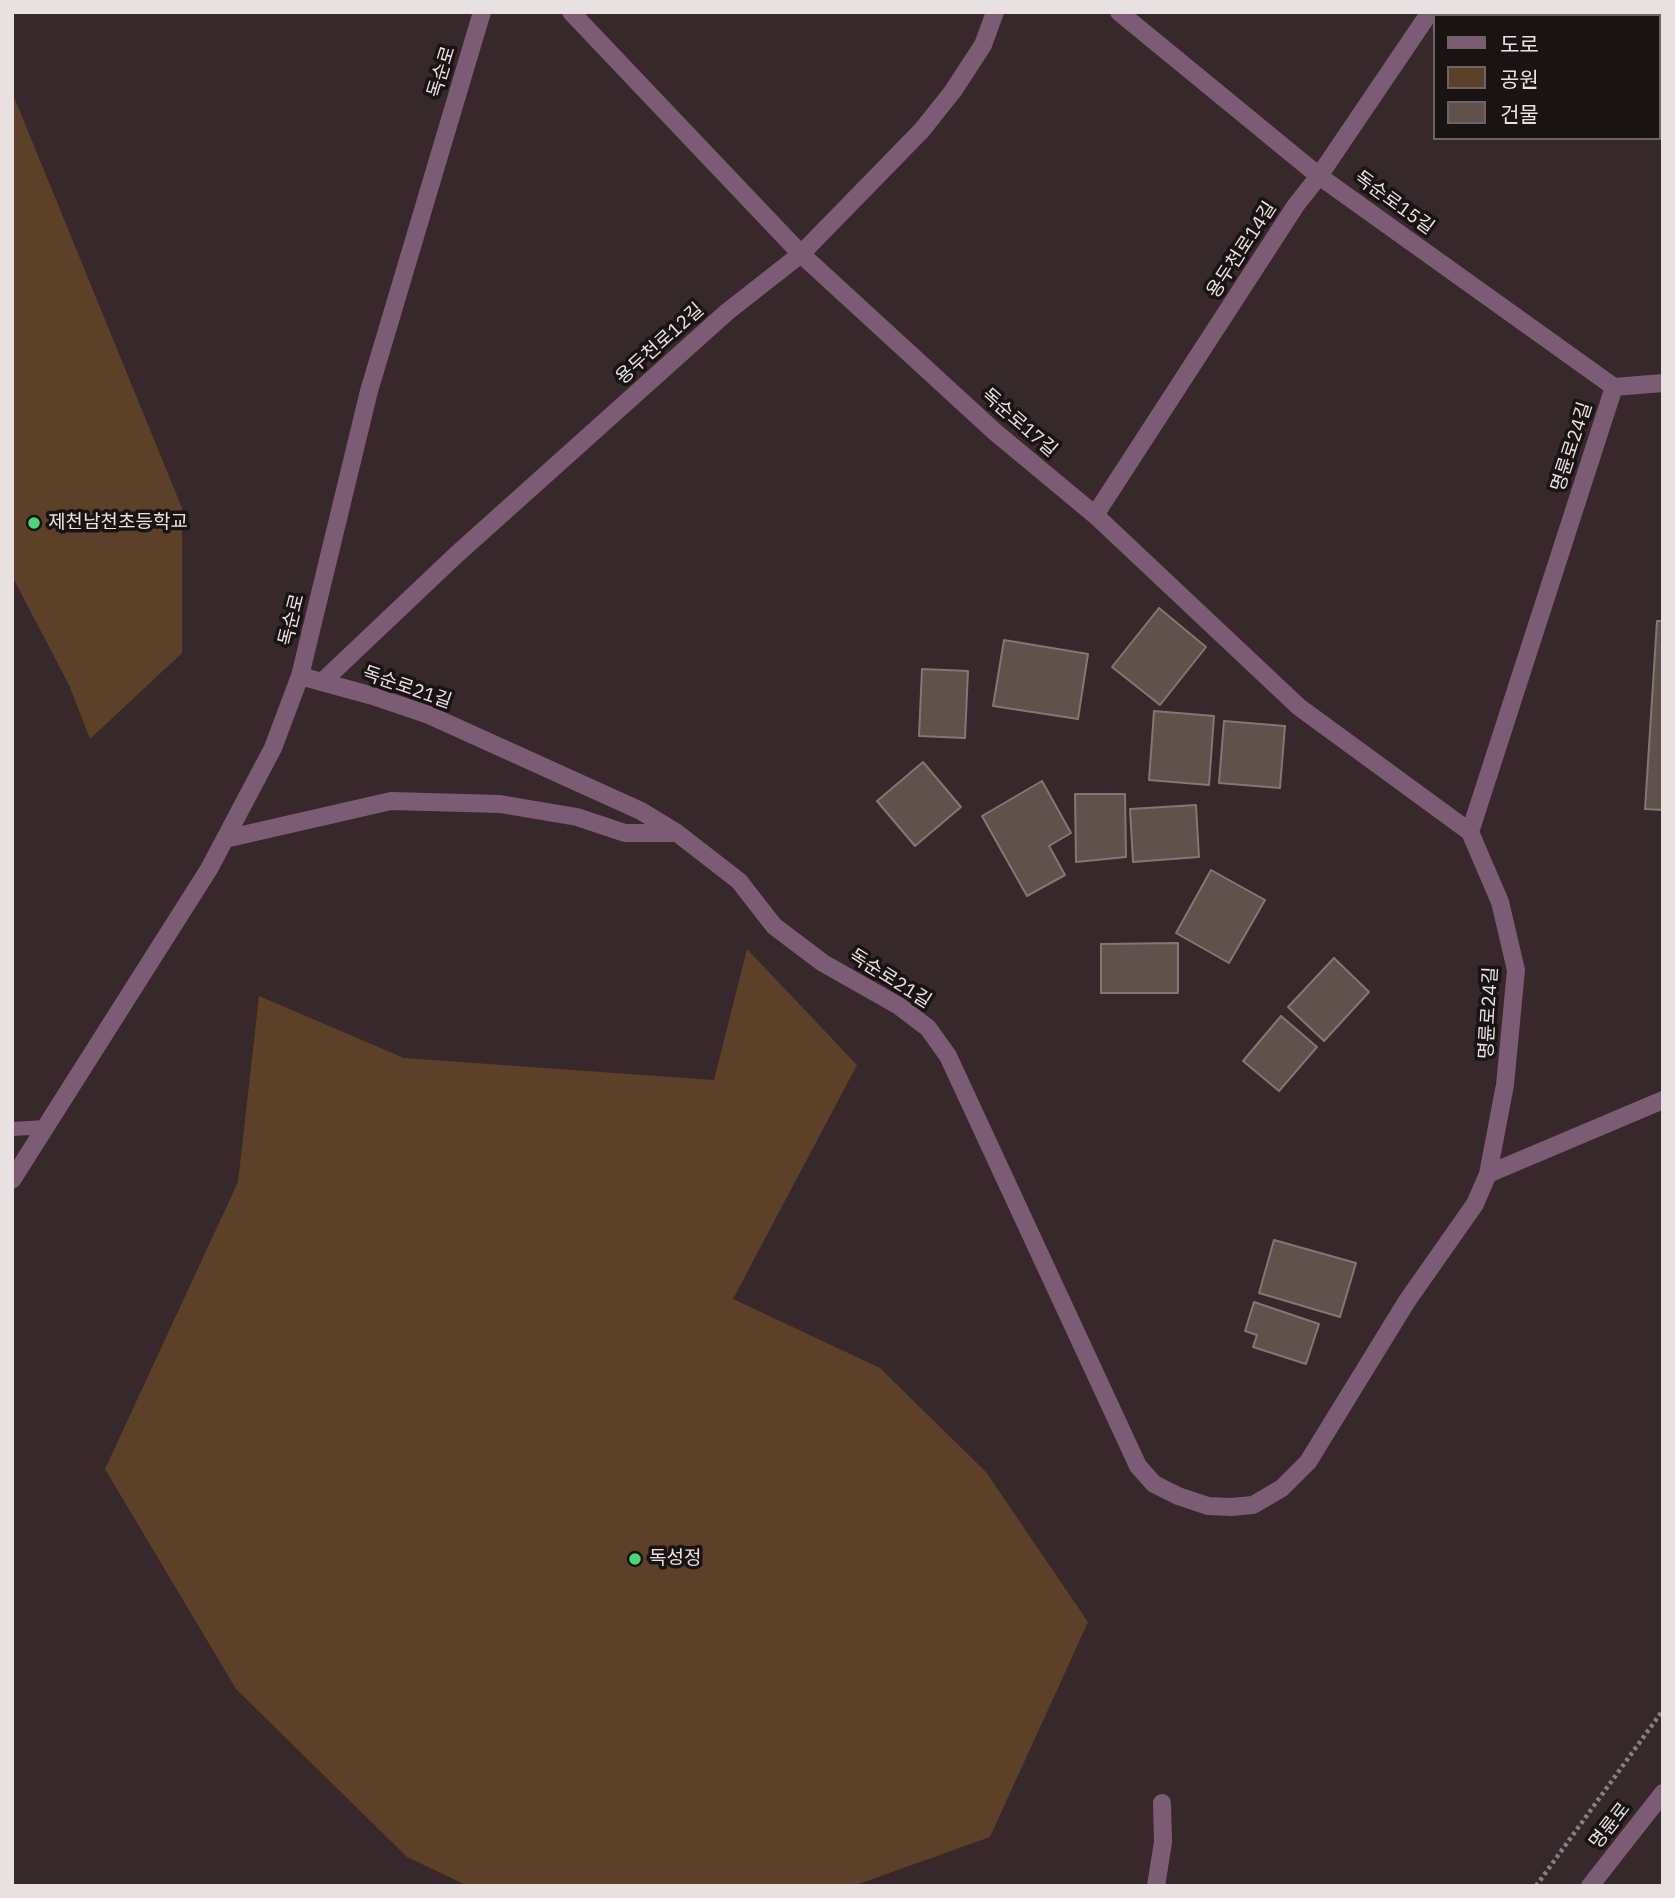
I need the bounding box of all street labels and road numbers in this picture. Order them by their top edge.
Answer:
street label: 독순로 [423,44,461,100]
street label: 독순로15길 [1350,167,1438,239]
street label: 용두천로14길 [1202,198,1282,302]
street label: 용두천로12길 [611,299,709,389]
street label: 독순로17길 [977,384,1061,462]
street label: 명륜로24길 [1547,399,1597,495]
street label: 독순로 [275,592,309,648]
street label: 독순로21길 [359,662,455,714]
street label: 독순로21길 [845,945,935,1013]
street label: 명륜로24길 [1475,966,1503,1060]
street label: 명륜로 [1585,1798,1635,1854]

